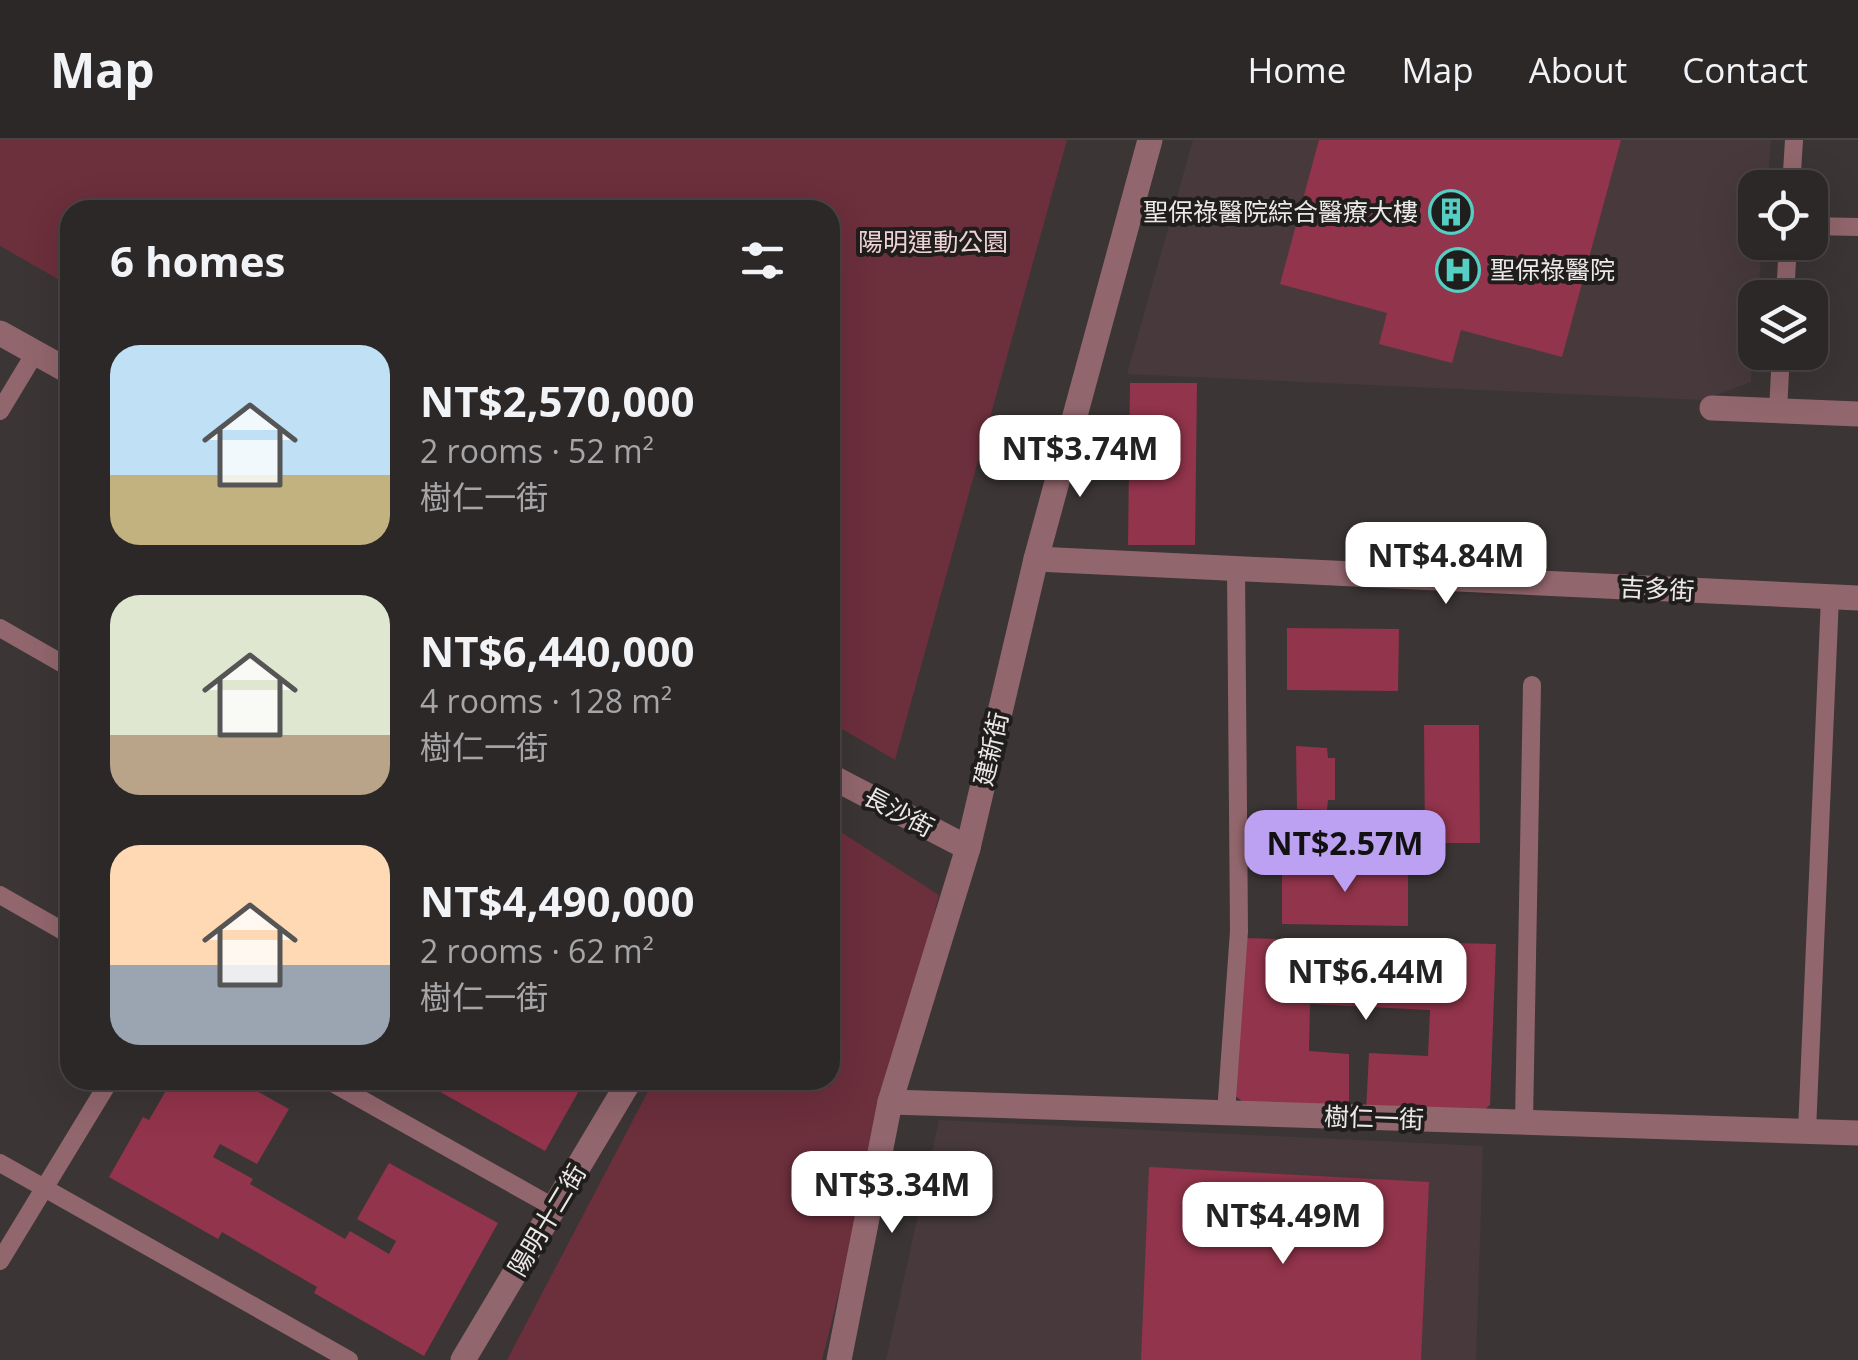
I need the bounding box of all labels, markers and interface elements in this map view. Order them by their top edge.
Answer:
text: Map [50,37,155,102]
text: Home [1247,46,1346,93]
text: Map [1401,46,1474,93]
text: About [1529,46,1627,93]
text: Contact [1682,46,1808,93]
map controls [1738,170,1828,370]
button: locate [1738,170,1828,260]
building icon: 聖保祿醫院綜合醫療大樓 [1428,189,1474,235]
place label: 聖保祿醫院綜合醫療大樓 [1143,194,1418,228]
park label: 陽明運動公園 [858,224,1008,258]
text: 6 homes [110,232,285,289]
icon: filters [735,233,790,288]
hospital icon: 聖保祿醫院 [1435,247,1481,293]
place label: 聖保祿醫院 [1490,252,1615,286]
button: layers [1738,280,1828,370]
text: NT$2,570,000 [420,372,695,429]
icon: home [190,385,310,505]
pin: NT$3.74M [977,415,1183,500]
text: NT$3.74M [1001,426,1159,469]
text: 2 rooms · 52 m² [420,429,654,472]
text: 樹仁一街 [420,475,548,518]
pin: NT$4.84M [1343,522,1549,607]
text: NT$4.84M [1367,533,1525,576]
street label: 吉多街 [1619,569,1695,607]
text: NT$6,440,000 [420,622,695,679]
icon: home [190,635,310,755]
text: 4 rooms · 128 m² [420,679,672,722]
street label: 建新街 [965,708,1015,789]
text: 樹仁一街 [420,725,548,768]
street label: 長沙街 [858,778,941,844]
pin: NT$2.57M [1242,810,1448,895]
text: NT$2.57M [1266,821,1424,864]
text: NT$4,490,000 [420,872,695,929]
icon: home [190,885,310,1005]
text: 2 rooms · 62 m² [420,929,654,972]
pin: NT$6.44M [1263,938,1469,1023]
text: NT$6.44M [1287,949,1445,992]
text: 樹仁一街 [420,975,548,1018]
street label: 樹仁一街 [1323,1098,1425,1136]
pin: NT$3.34M [789,1151,995,1236]
street label: 陽明十二街 [499,1157,593,1282]
text: NT$3.34M [813,1162,971,1205]
pin: NT$4.49M [1180,1182,1386,1267]
text: NT$4.49M [1204,1193,1362,1236]

